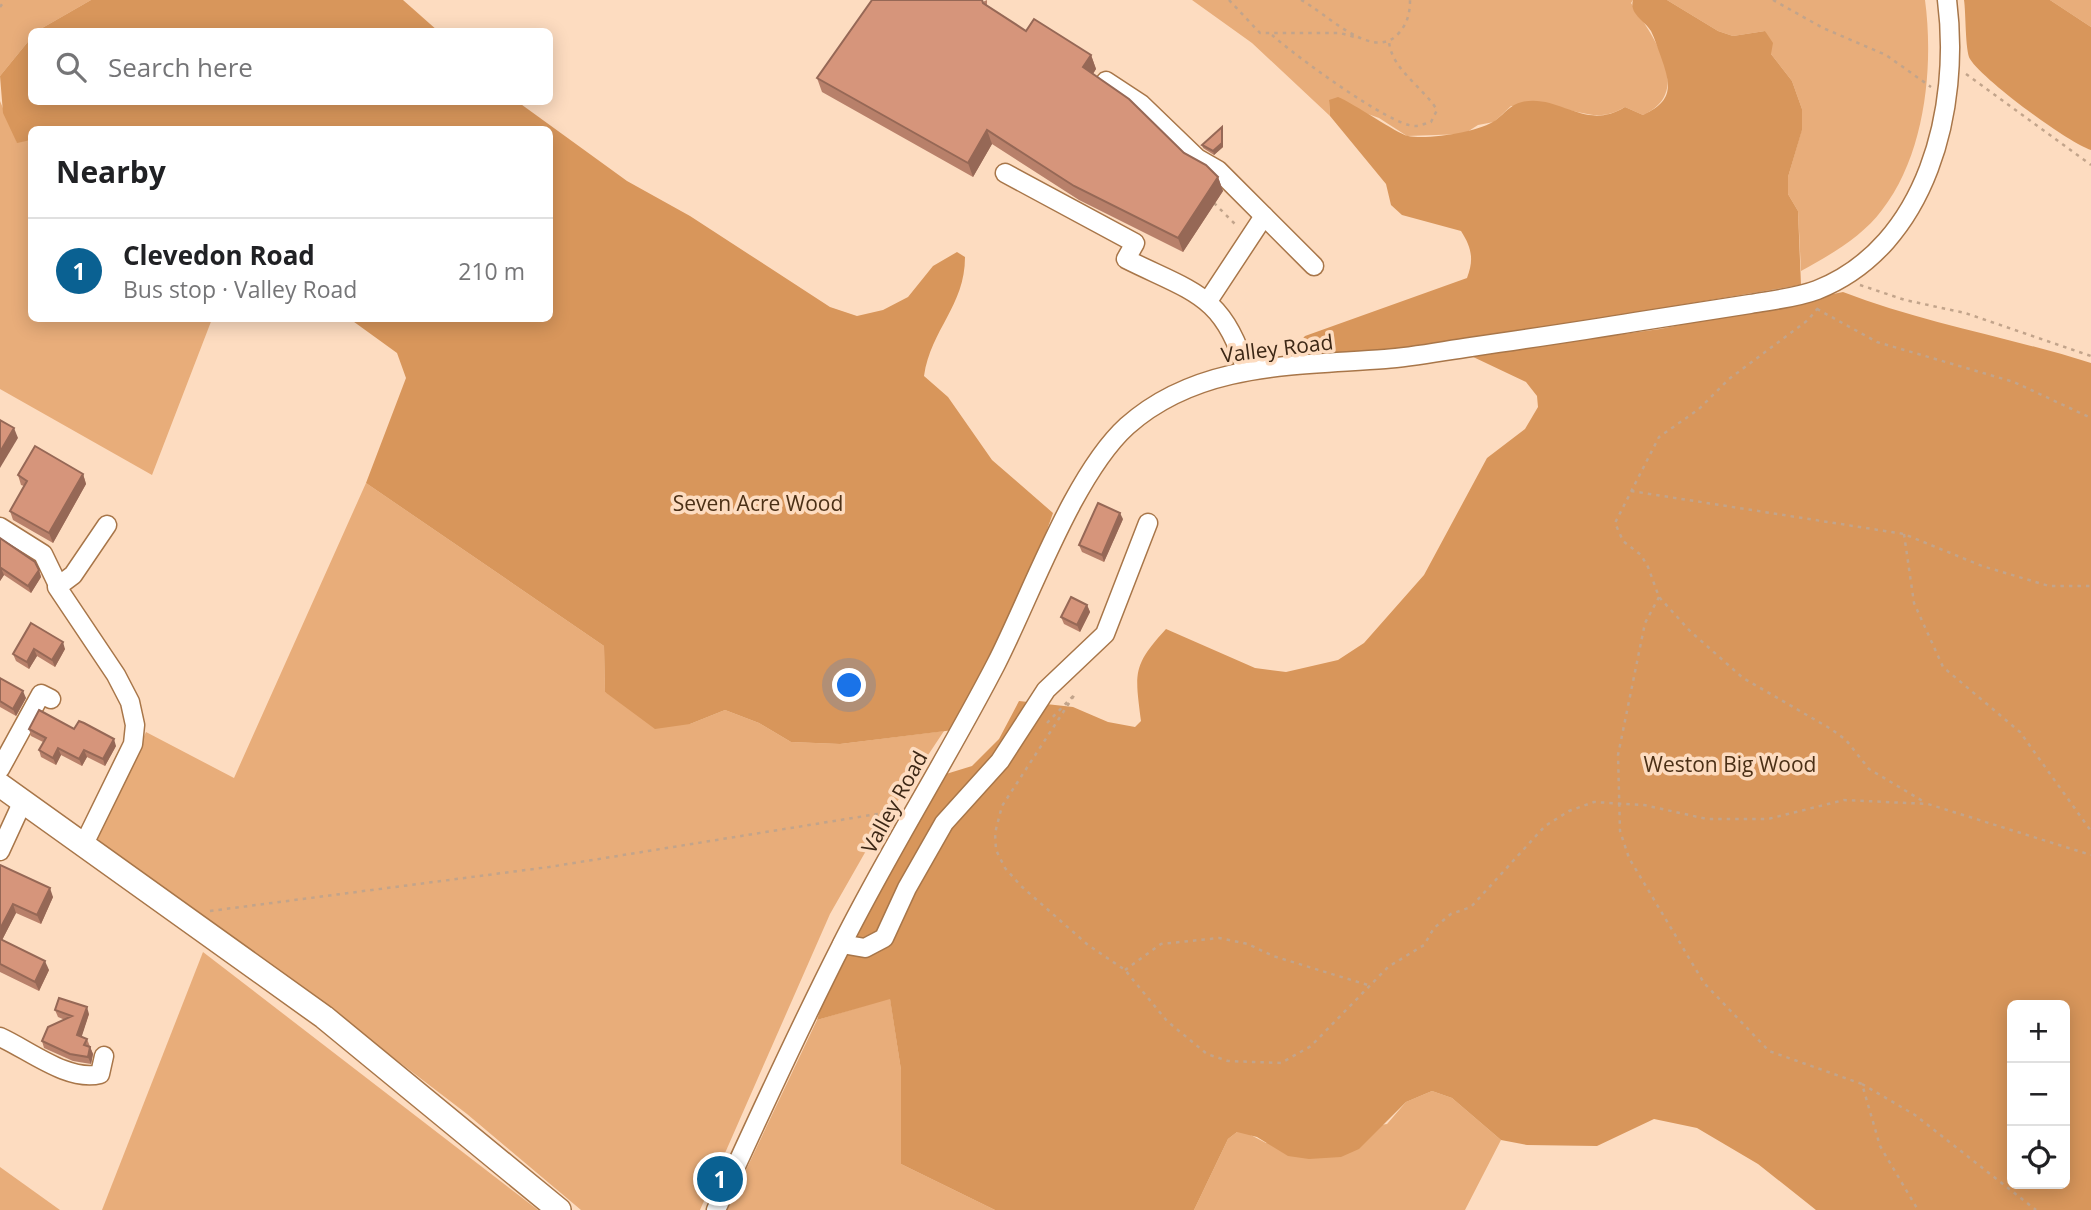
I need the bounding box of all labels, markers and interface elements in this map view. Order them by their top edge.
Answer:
search box [28,28,553,105]
icon: search [52,48,90,86]
text: Search here [108,49,253,85]
text: Nearby [56,151,166,192]
text: Clevedon Road [123,237,315,273]
text: 1 [72,255,86,287]
text: 210 m [458,255,525,287]
text: Bus stop · Valley Road [123,273,357,305]
street label: Valley Road [1219,327,1335,369]
park label: Seven Acre Wood [673,489,843,517]
your location [832,668,866,702]
street label: Valley Road [854,746,934,858]
park label: Weston Big Wood [1644,750,1816,778]
map controls [2007,1000,2070,1189]
button: + [2007,1000,2070,1063]
button: − [2007,1063,2070,1126]
button: locate [2007,1126,2070,1189]
pin: 1 [697,1153,743,1205]

